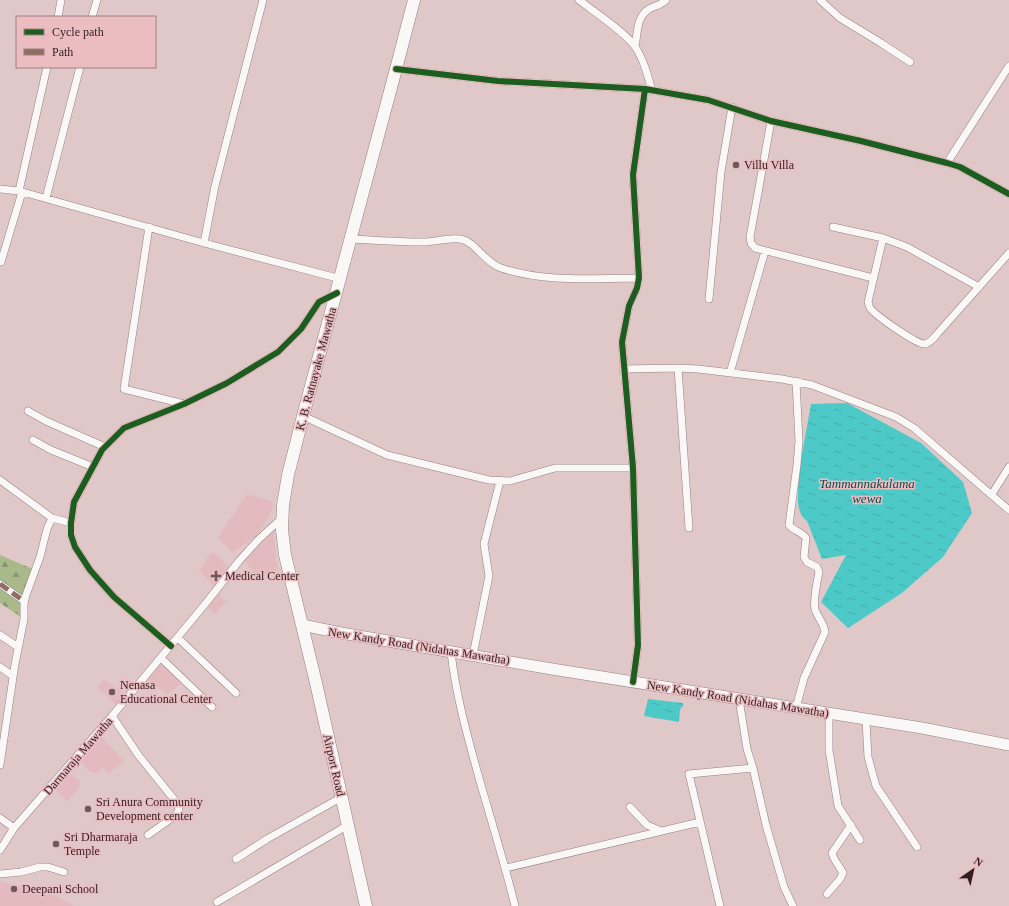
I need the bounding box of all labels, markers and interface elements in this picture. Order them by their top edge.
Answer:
legend [16,16,156,68]
text: Cycle path [52,25,104,39]
text: Path [52,45,73,59]
place label: Villu Villa [744,158,795,172]
marker: Villu Villa [731,160,741,170]
street label: K. B. Ratnayake Mawatha [293,305,339,432]
water label: Tammannakulama wewa [819,476,915,506]
place label: Medical Center [225,569,299,583]
marker: Medical Center [210,570,222,582]
street label: New Kandy Road (Nidahas Mawatha) [327,625,511,667]
place label: Nenasa Educational Center [120,678,212,706]
street label: New Kandy Road (Nidahas Mawatha) [646,678,830,720]
marker: Nenasa Educational Center [107,687,117,697]
street label: Darmaraja Mawatha [40,714,116,798]
street label: Airport Road [320,732,348,798]
place label: Sri Anura Community Development center [96,795,203,823]
marker: Sri Anura Community Development center [83,804,93,814]
place label: Sri Dharmaraja Temple [64,830,138,858]
marker: Sri Dharmaraja Temple [51,839,61,849]
north arrow [953,850,993,890]
text: N [972,855,985,869]
place label: Deepani School [22,882,99,896]
marker: Deepani School [9,884,19,894]

